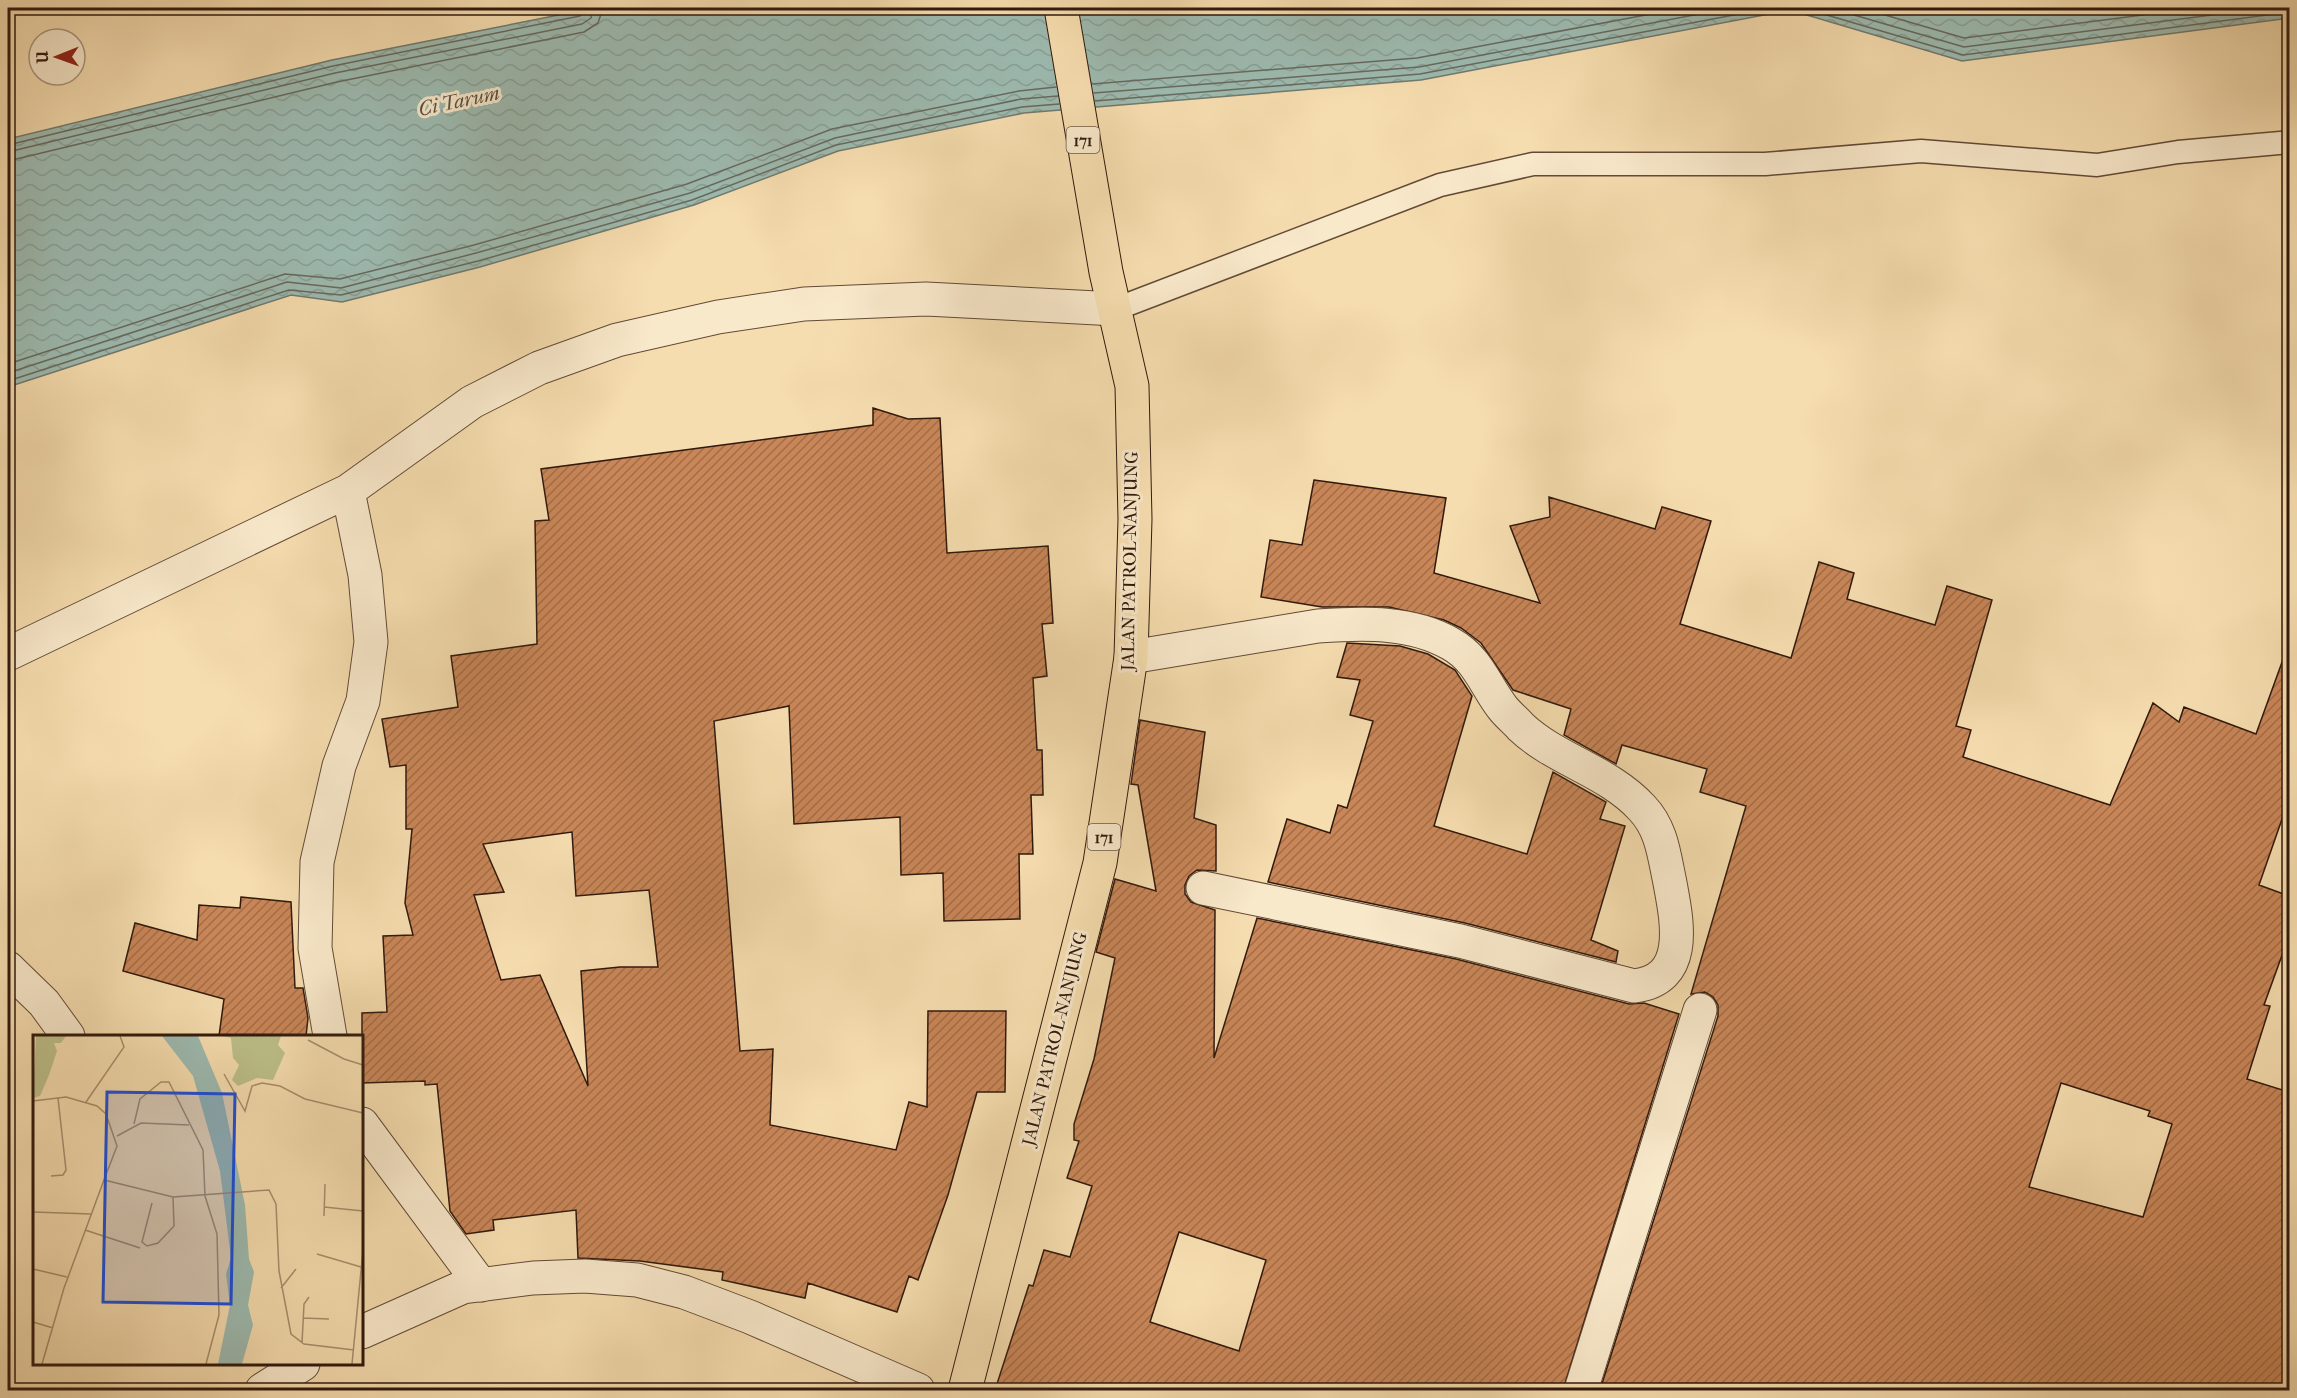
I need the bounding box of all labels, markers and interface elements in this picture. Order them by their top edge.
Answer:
north arrow [27,27,87,87]
text: U [33,50,52,65]
water label: Ci Tarum [416,81,502,121]
road number: 171 [1066,127,1100,153]
street label: JALAN PATROL-NANJUNG [1118,451,1142,673]
road number: 171 [1088,824,1120,850]
street label: JALAN PATROL-NANJUNG [1018,930,1092,1150]
inset map [33,1035,363,1365]

